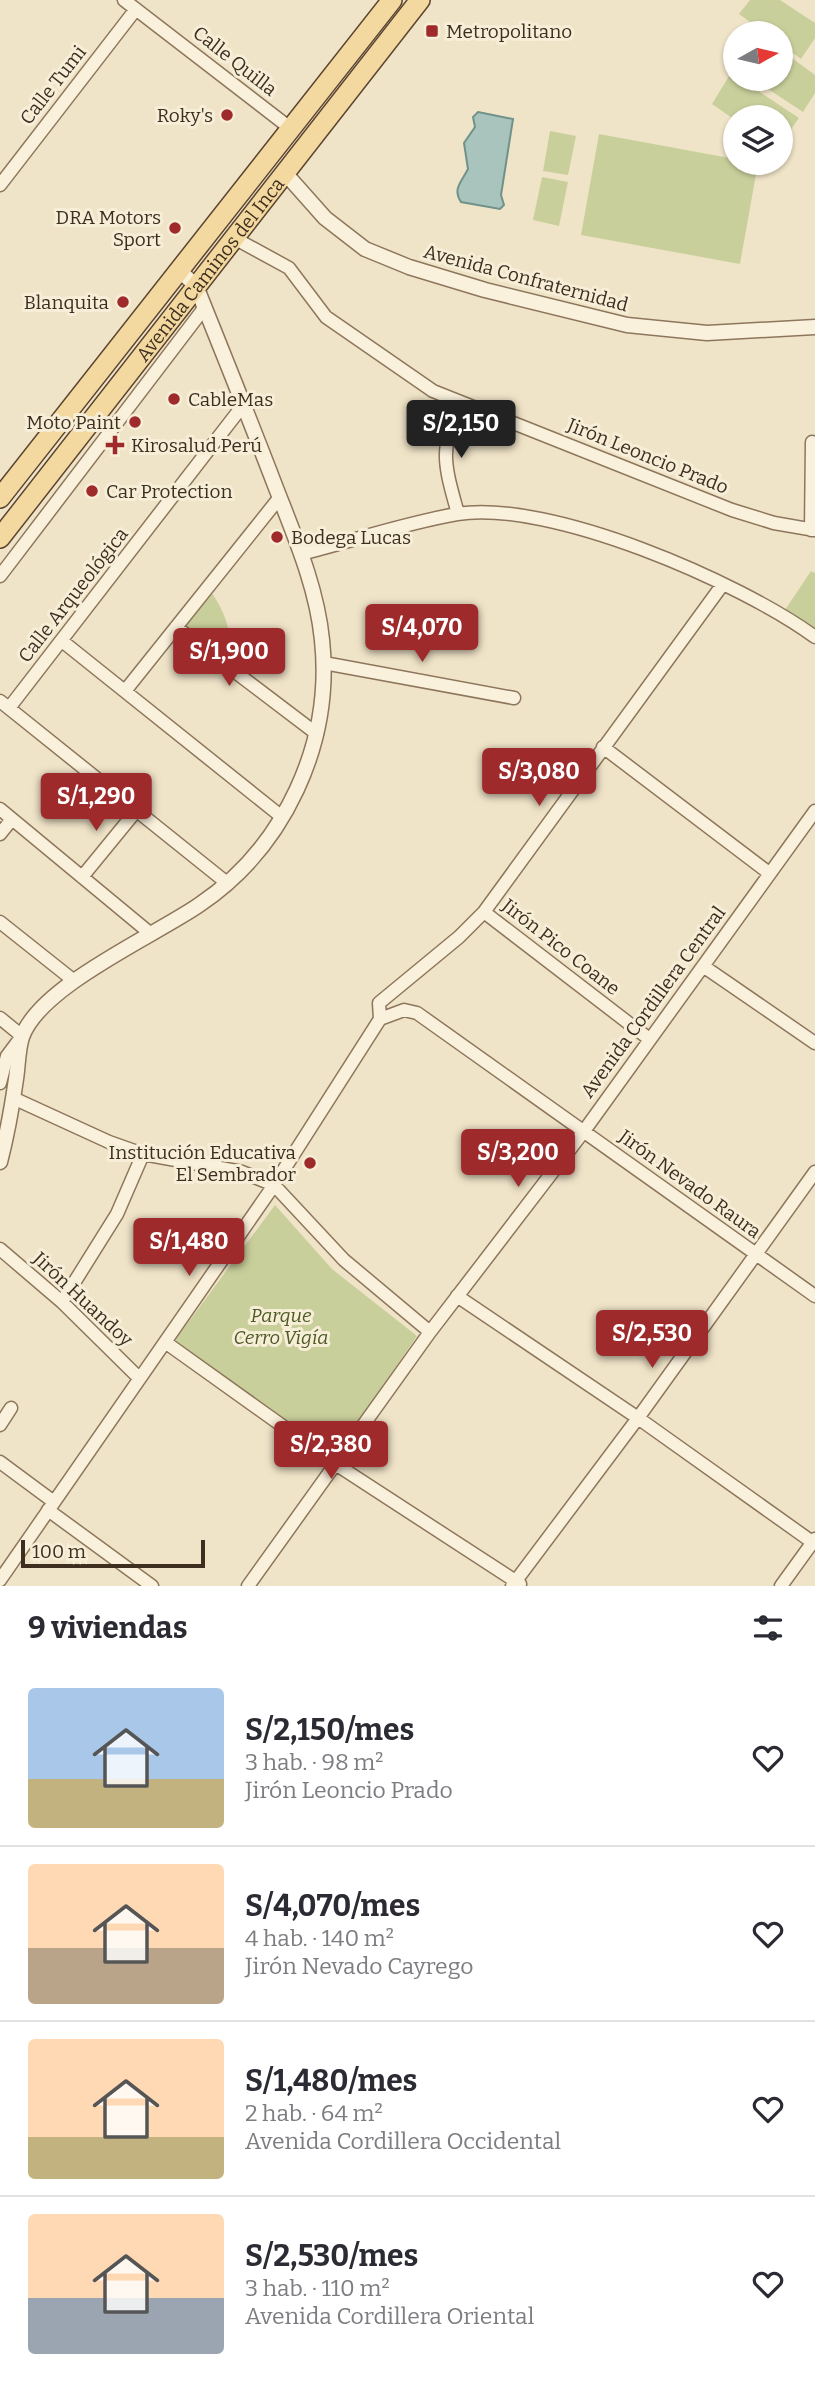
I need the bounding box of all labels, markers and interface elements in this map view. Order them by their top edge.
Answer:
place label: Metropolitano [446,20,572,43]
street label: Calle Quilla [188,21,282,101]
north arrow [723,21,793,91]
map controls [723,21,793,175]
marker: Metropolitano [424,23,440,39]
street label: Calle Tumi [15,41,91,129]
place label: Roky's [157,104,213,127]
button: layers [723,105,793,175]
marker: Roky's [219,107,235,123]
street label: Avenida Caminos del Inca [131,172,289,366]
place label: DRA Motors Sport [56,206,161,251]
marker: DRA Motors Sport [167,220,183,236]
street label: Avenida Confraternidad [421,240,631,316]
place label: Blanquita [24,291,110,314]
marker: Blanquita [115,294,131,310]
place label: CableMas [188,388,273,411]
marker: CableMas [166,391,182,407]
pin: S/2,150 [396,400,526,460]
text: S/2,150 [423,409,499,437]
place label: Moto Paint [26,411,121,434]
street label: Jirón Leoncio Prado [563,413,732,499]
marker: Moto Paint [127,414,143,430]
place label: Kirosalud Perú [131,434,262,457]
marker: Kirosalud Perú [105,435,125,455]
place label: Car Protection [106,480,232,503]
marker: Car Protection [84,483,100,499]
street label: Calle Arqueológica [13,523,133,667]
place label: Bodega Lucas [291,526,411,549]
marker: Bodega Lucas [269,529,285,545]
pin: S/4,070 [357,604,487,664]
text: S/4,070 [381,613,463,641]
pin: S/1,900 [164,628,294,688]
text: S/1,900 [189,637,269,665]
pin: S/3,080 [474,748,604,808]
text: S/3,080 [498,757,580,785]
pin: S/1,290 [31,774,161,833]
text: S/1,290 [57,782,135,810]
street label: Jirón Pico Coane [497,893,624,1000]
street label: Avenida Cordillera Central [576,902,730,1102]
street label: Jirón Nevado Raura [614,1124,766,1244]
pin: S/3,200 [453,1130,583,1189]
text: S/3,200 [477,1138,559,1166]
place label: Institución Educativa El Sembrador [109,1141,297,1186]
marker: Institución Educativa El Sembrador [302,1155,318,1171]
pin: S/1,480 [124,1218,254,1278]
text: S/1,480 [149,1227,229,1255]
street label: Jirón Huandoy [28,1246,138,1352]
park label: Parque Cerro Vigía [234,1304,328,1349]
pin: S/2,530 [587,1310,717,1370]
text: S/2,530 [612,1319,692,1347]
pin: S/2,380 [266,1422,396,1481]
text: S/2,380 [290,1430,372,1458]
scale bar [21,1537,205,1569]
text: 100 m [32,1540,86,1563]
icon: filters [749,1609,787,1647]
text: 9 viviendas [28,1610,187,1646]
text: S/2,150/mes [245,1712,414,1748]
icon: home [84,1716,168,1800]
icon: heart [749,1739,787,1777]
text: 3 hab. · 98 m² [245,1748,383,1776]
text: Jirón Leoncio Prado [245,1776,453,1804]
text: S/4,070/mes [245,1888,420,1924]
icon: home [84,1892,168,1976]
icon: heart [749,1915,787,1953]
text: 4 hab. · 140 m² [245,1924,394,1952]
text: Jirón Nevado Cayrego [245,1952,473,1980]
text: S/1,480/mes [245,2063,417,2099]
icon: home [84,2067,168,2151]
icon: heart [749,2090,787,2128]
text: 2 hab. · 64 m² [245,2099,383,2127]
text: Avenida Cordillera Occidental [245,2127,561,2155]
text: S/2,530/mes [245,2238,418,2274]
icon: home [84,2242,168,2326]
icon: heart [749,2265,787,2303]
text: 3 hab. · 110 m² [245,2274,390,2302]
text: Avenida Cordillera Oriental [245,2302,534,2330]

